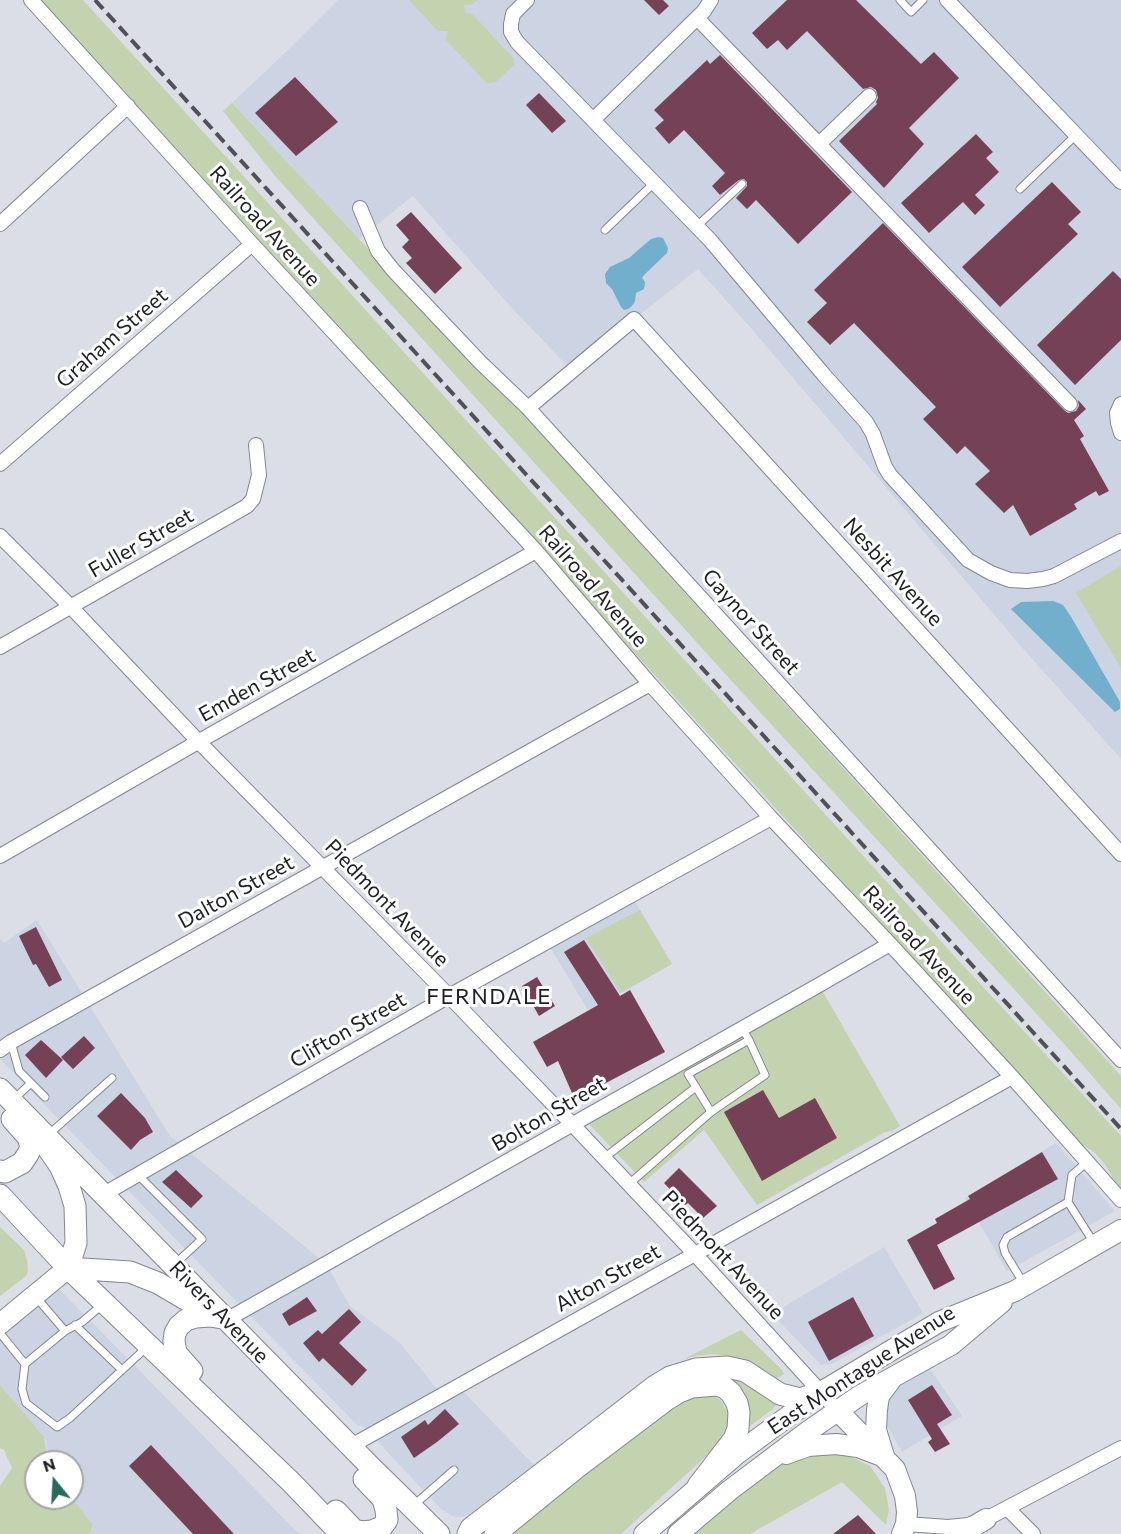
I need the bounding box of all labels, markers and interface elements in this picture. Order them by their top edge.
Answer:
street label: Railroad Avenue [204,161,326,291]
street label: Graham Street [51,283,173,393]
street label: Fuller Street [84,503,198,583]
street label: Nesbit Avenue [838,513,948,631]
street label: Railroad Avenue [533,520,653,652]
street label: Gaynor Street [697,564,805,680]
street label: Emden Street [194,643,320,727]
street label: Piedmont Avenue [320,834,454,972]
street label: Dalton Street [174,850,298,934]
street label: Railroad Avenue [857,880,981,1010]
district label: FERNDALE [426,984,552,1010]
street label: Clifton Street [285,987,411,1073]
street label: Bolton Street [487,1071,611,1157]
street label: Piedmont Avenue [657,1185,789,1325]
street label: Alton Street [551,1239,665,1317]
street label: Rivers Avenue [164,1256,274,1368]
street label: East Montague Avenue [763,1300,959,1440]
north arrow [24,1450,84,1510]
text: N [40,1453,58,1475]

